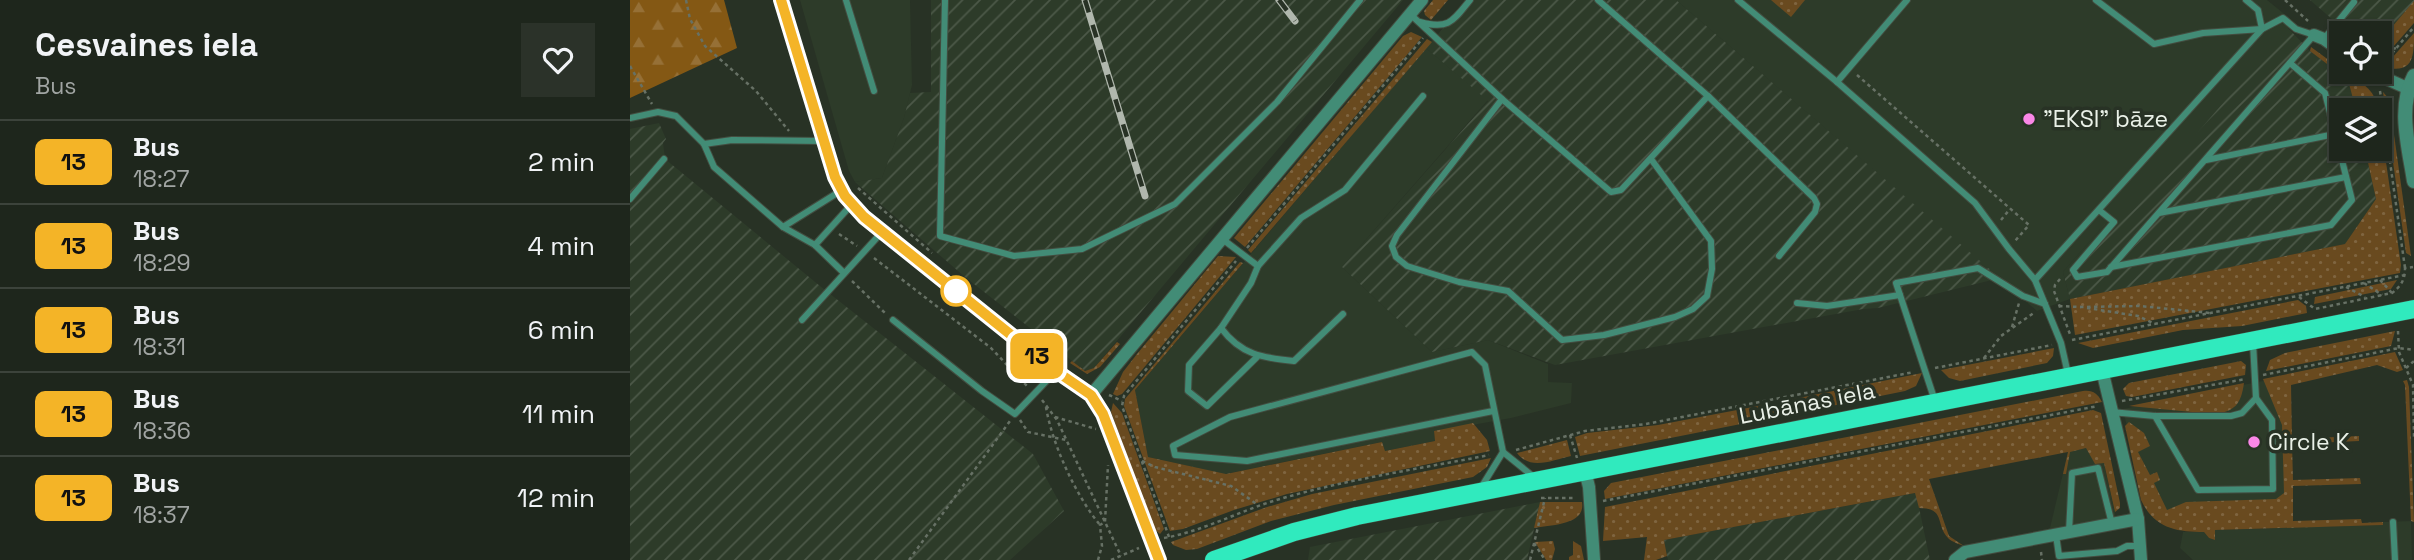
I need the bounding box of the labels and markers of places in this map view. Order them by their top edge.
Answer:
place label: "EKSI" bāze [2043,104,2168,134]
marker: "EKSI" bāze [2021,111,2037,127]
unlabelled marker [941,276,971,306]
place label: Circle K [2268,427,2350,457]
marker: Circle K [2246,434,2262,450]

